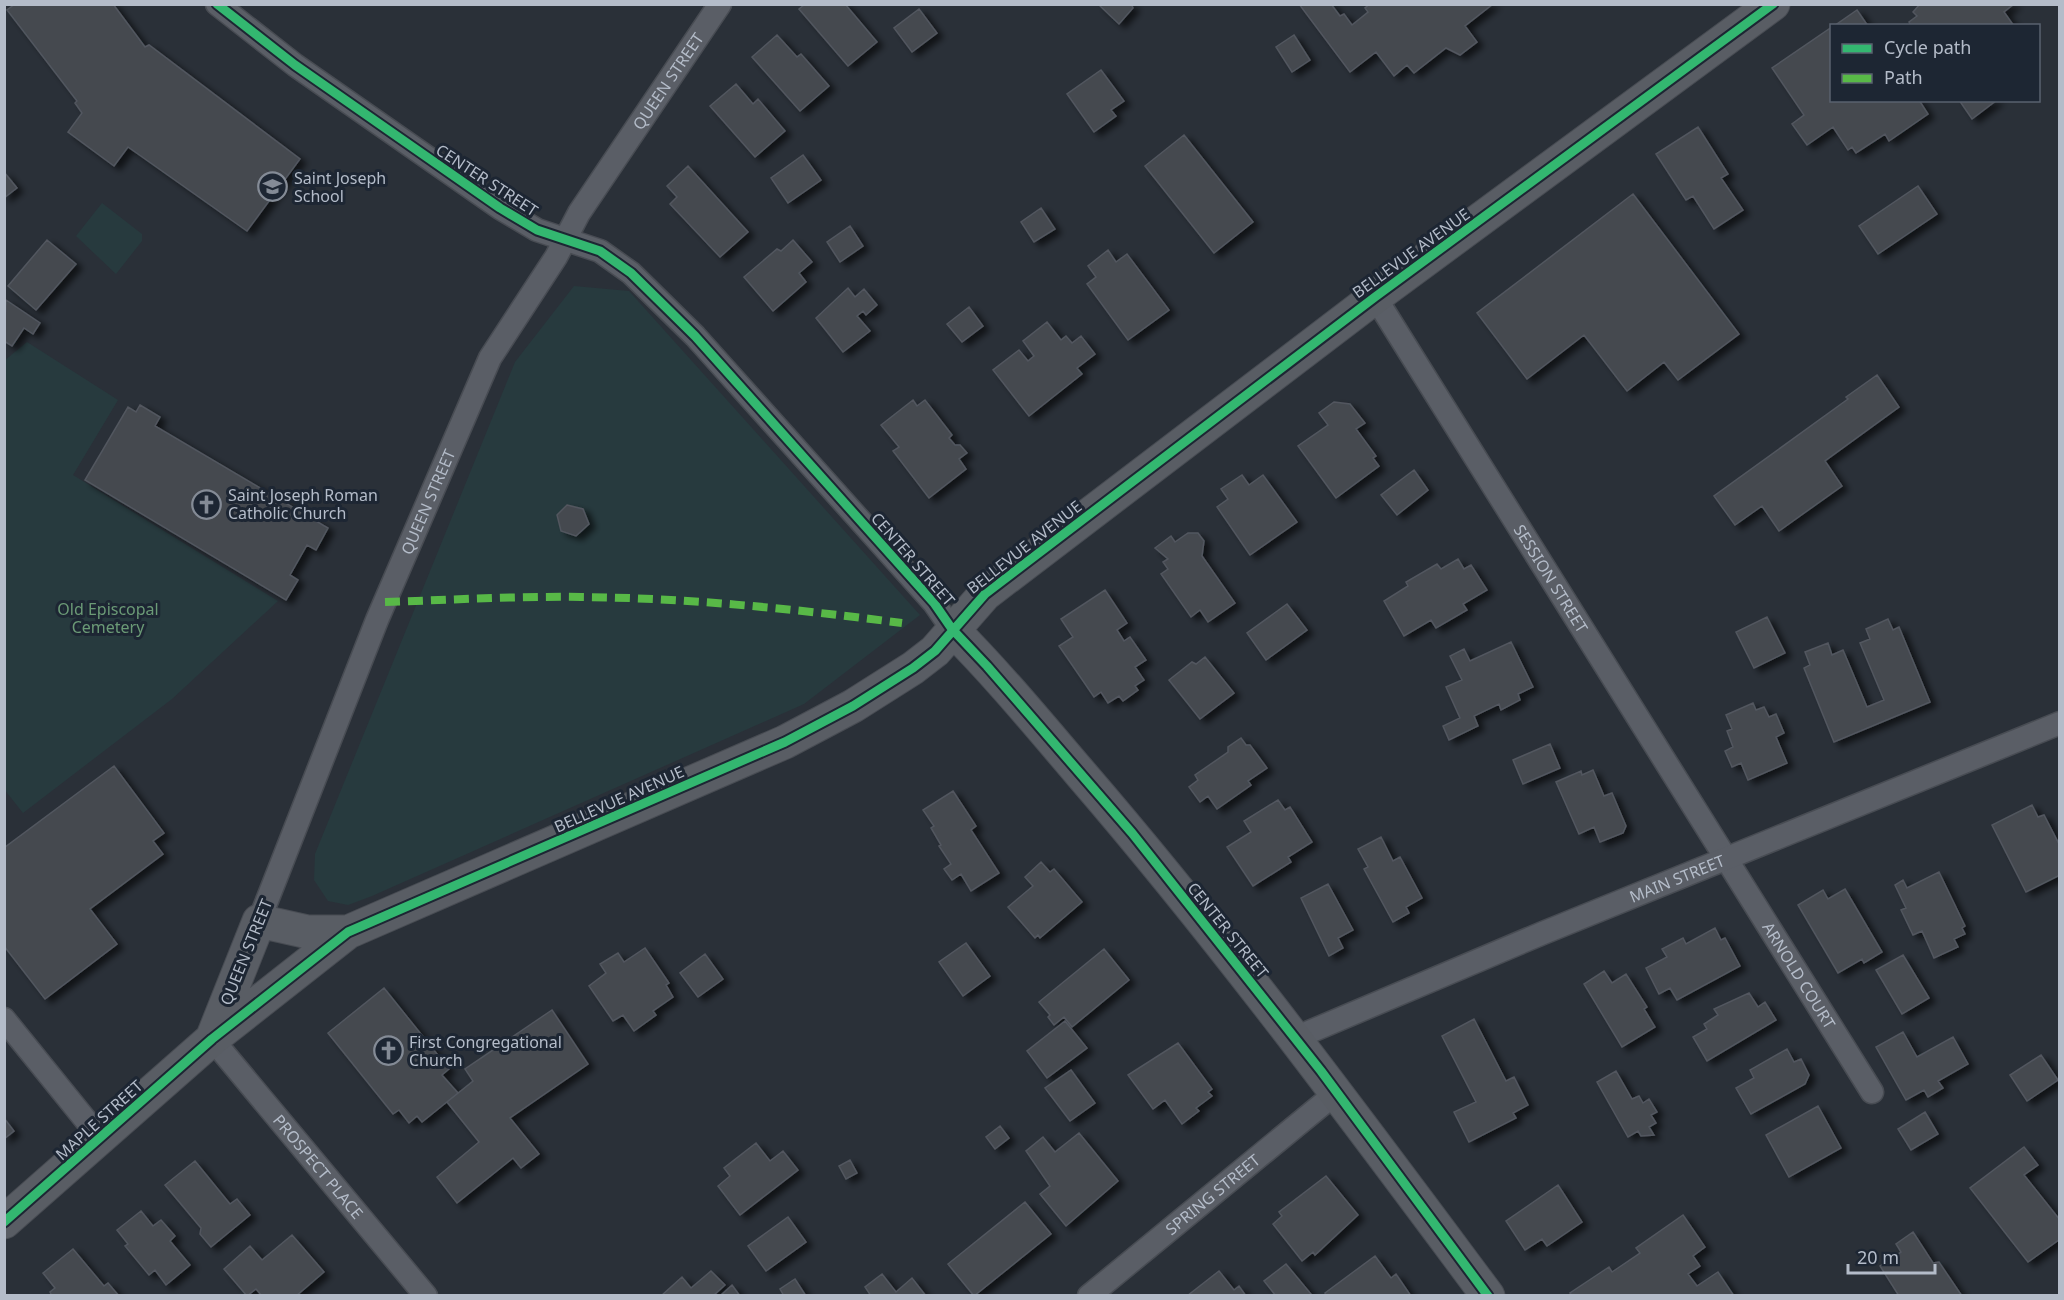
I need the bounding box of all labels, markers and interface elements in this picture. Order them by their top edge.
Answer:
legend [1830,24,2040,102]
street label: QUEEN STREET [627,28,709,134]
text: Cycle path [1884,35,1971,59]
text: Path [1884,65,1923,89]
street label: CENTER STREET [432,139,542,221]
place label: Saint Joseph School [294,167,386,207]
school or university icon: Saint Joseph School [257,171,289,203]
street label: BELLEVUE AVENUE [1348,203,1474,303]
street label: QUEEN STREET [396,446,460,558]
place label: Saint Joseph Roman Catholic Church [228,484,378,524]
church icon: Saint Joseph Roman Catholic Church [191,488,223,520]
street label: BELLEVUE AVENUE [962,495,1086,599]
street label: CENTER STREET [866,507,960,611]
street label: SESSION STREET [1509,520,1593,637]
park label: Old Episcopal Cemetery [57,598,159,638]
street label: BELLEVUE AVENUE [551,760,687,838]
street label: MAIN STREET [1626,849,1728,908]
street label: CENTER STREET [1183,877,1274,983]
street label: QUEEN STREET [215,896,277,1008]
street label: ARNOLD COURT [1757,918,1841,1033]
place label: First Congregational Church [409,1031,562,1071]
church icon: First Congregational Church [372,1035,404,1067]
street label: MAPLE STREET [51,1075,147,1165]
street label: PROSPECT PLACE [268,1110,368,1223]
street label: SPRING STREET [1161,1149,1265,1240]
scale bar [1848,1237,1935,1275]
text: 20 m [1857,1245,1899,1269]

